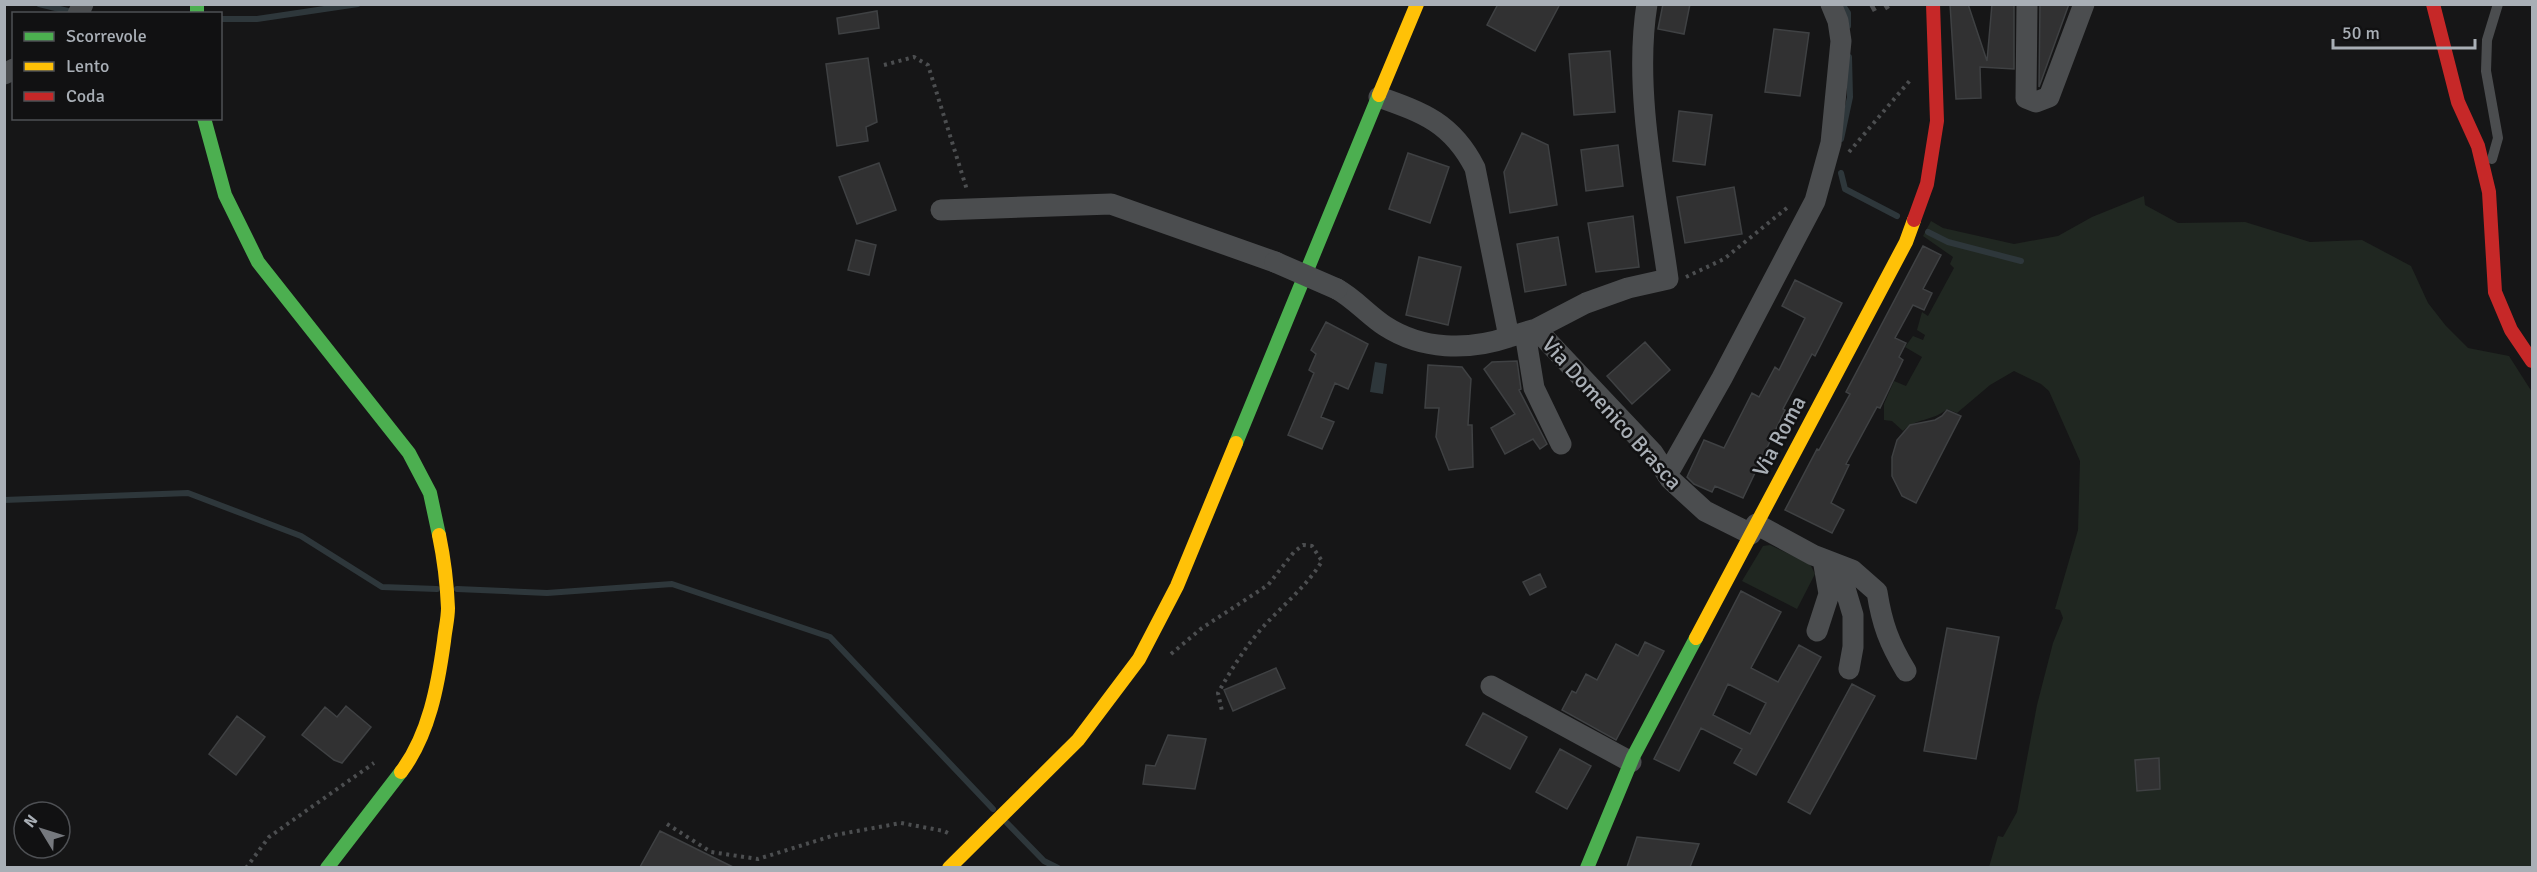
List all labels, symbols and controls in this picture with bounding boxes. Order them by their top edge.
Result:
legend [12,12,222,120]
scale bar [2333,12,2476,50]
text: 50 m [2342,22,2380,44]
text: Scorrevole [66,25,147,47]
text: Lento [66,55,109,77]
text: Coda [66,85,105,107]
street label: Via Domenico Brasca [1536,331,1688,495]
street label: Via Roma [1747,391,1811,481]
north arrow [12,800,72,860]
text: N [20,811,42,832]

